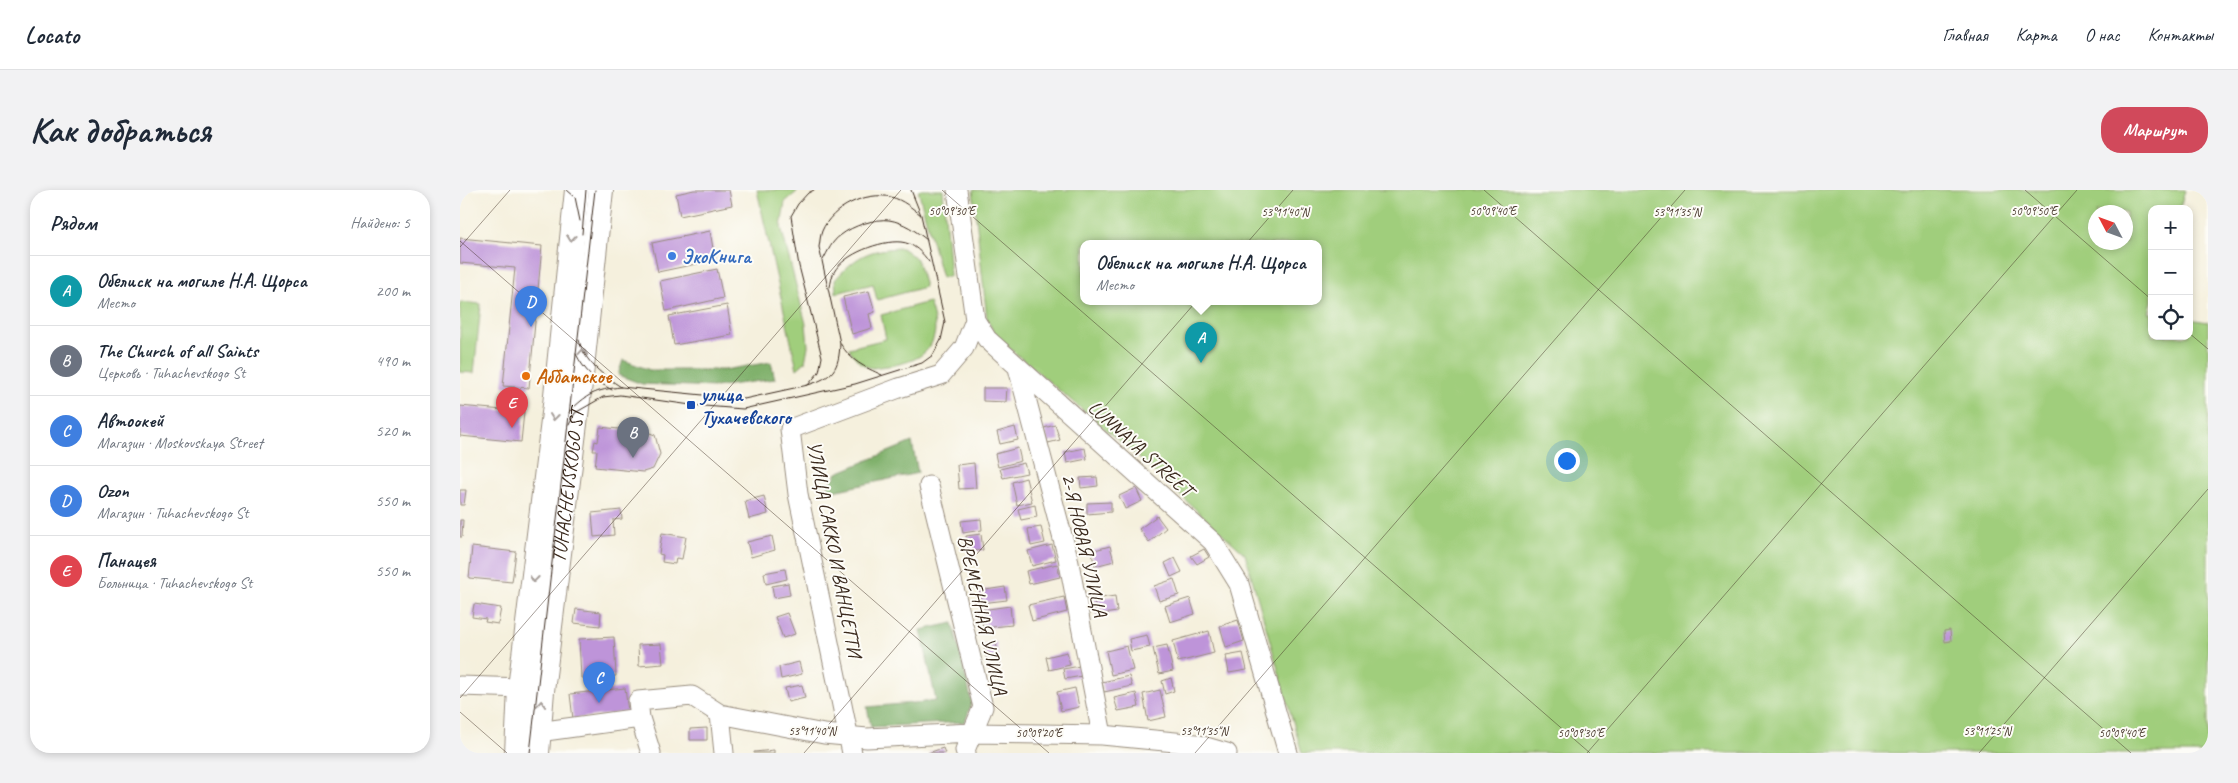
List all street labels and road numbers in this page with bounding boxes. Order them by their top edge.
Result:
street label: LUNNAYA STREET [1083,395,1202,505]
street label: TUHACHEVSKOGO ST [546,404,590,564]
street label: УЛИЦА САККО И ВАНЦЕТТИ [801,439,868,662]
street label: 2-Я НОВАЯ УЛИЦА [1056,471,1113,620]
street label: ВРЕМЕННАЯ УЛИЦА [952,533,1013,698]

